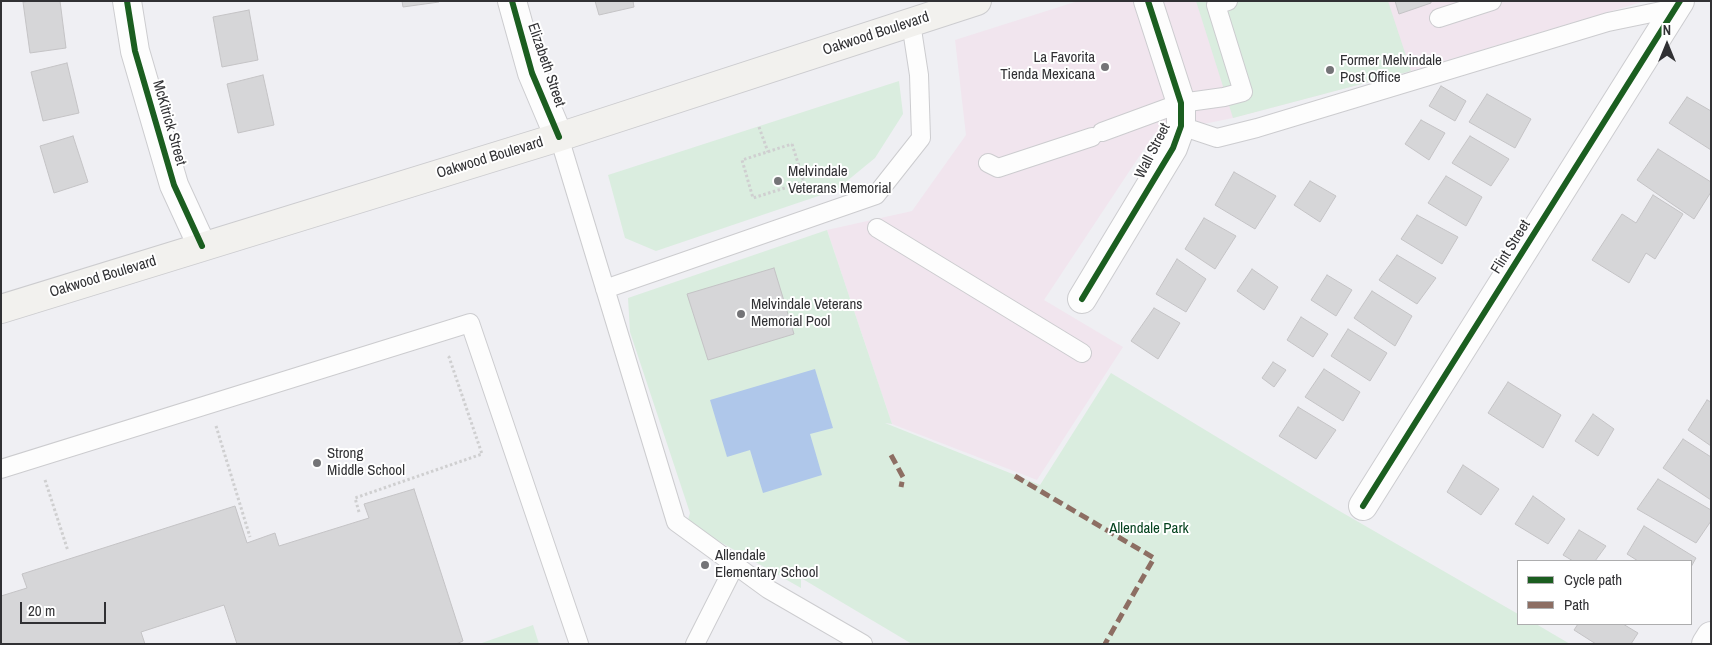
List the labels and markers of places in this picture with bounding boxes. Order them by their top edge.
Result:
place label: La Favorita Tienda Mexicana [1000,49,1095,84]
place label: Former Melvindale Post Office [1340,52,1442,87]
marker: La Favorita Tienda Mexicana [1099,61,1111,73]
marker: Former Melvindale Post Office [1324,64,1336,76]
place label: Melvindale Veterans Memorial [788,163,891,198]
marker: Melvindale Veterans Memorial [772,175,784,187]
place label: Melvindale Veterans Memorial Pool [751,296,862,331]
marker: Melvindale Veterans Memorial Pool [735,308,747,320]
place label: Strong Middle School [327,445,405,480]
marker: Strong Middle School [311,457,323,469]
place label: Allendale Elementary School [715,547,818,582]
marker: Allendale Elementary School [699,559,711,571]

